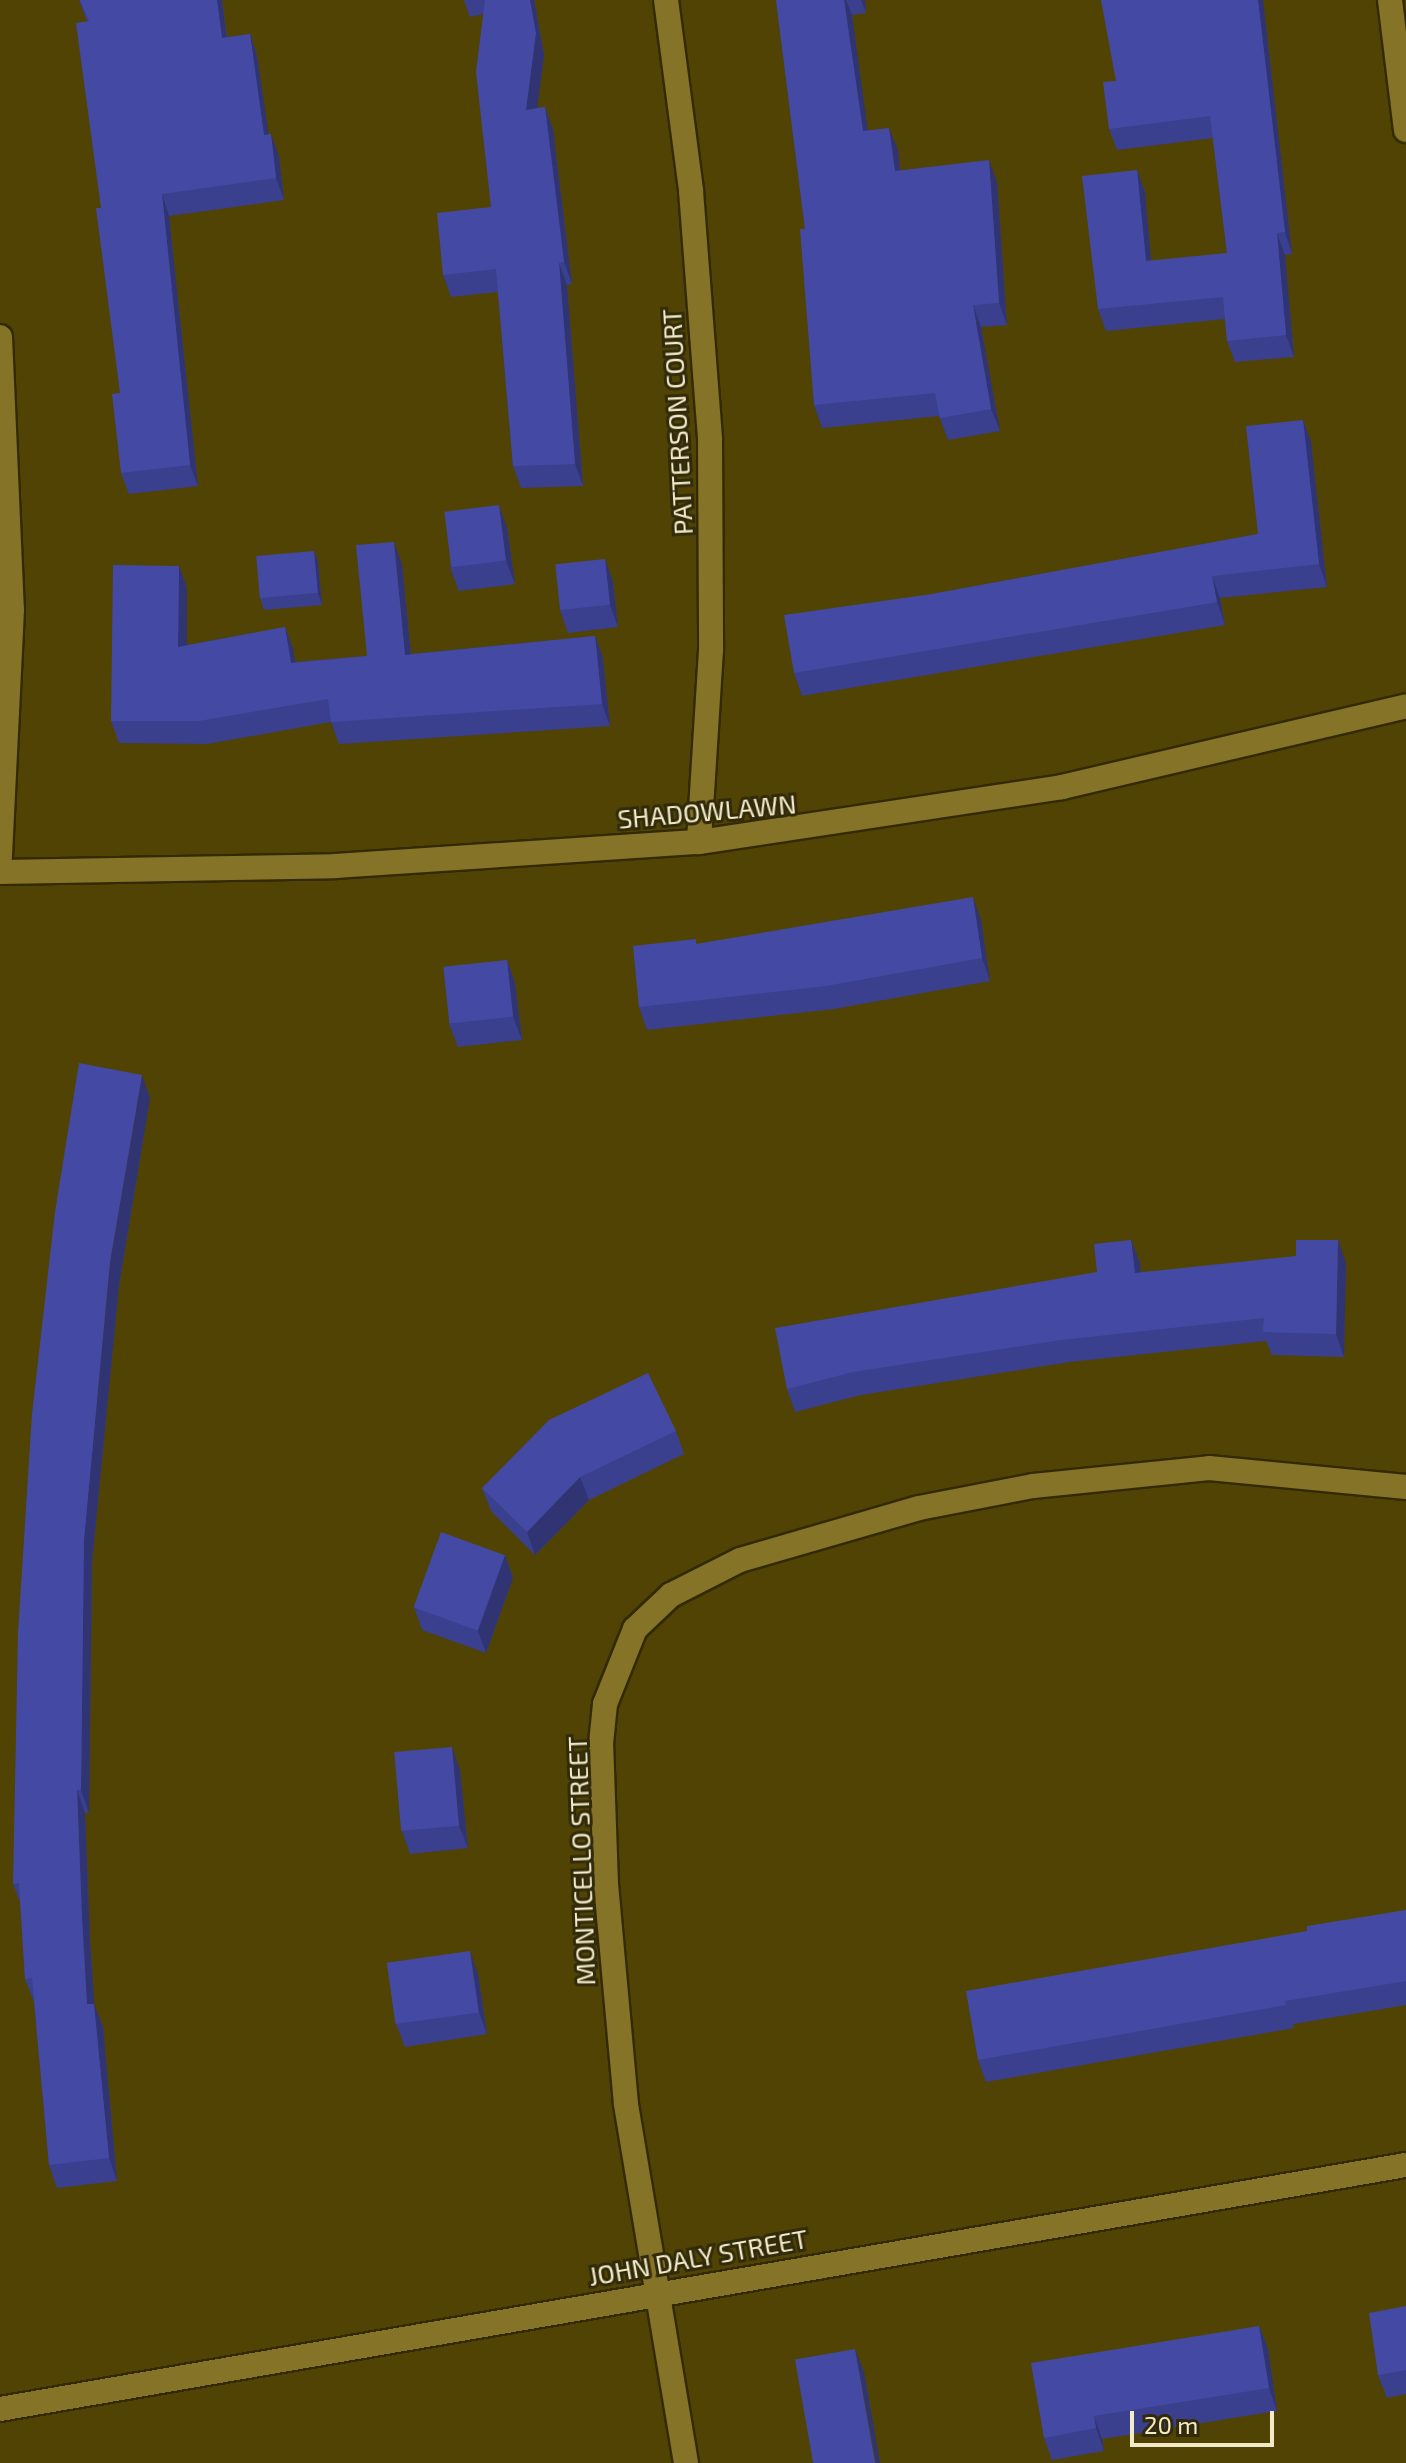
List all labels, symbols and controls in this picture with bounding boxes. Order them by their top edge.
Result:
street label: PATTERSON COURT [656,308,698,536]
street label: SHADOWLAWN [616,788,798,834]
street label: MONTICELLO STREET [561,1736,601,1986]
street label: JOHN DALY STREET [586,2222,810,2292]
scale bar [1134,2395,1278,2445]
text: 20 m [1144,2410,1198,2439]

